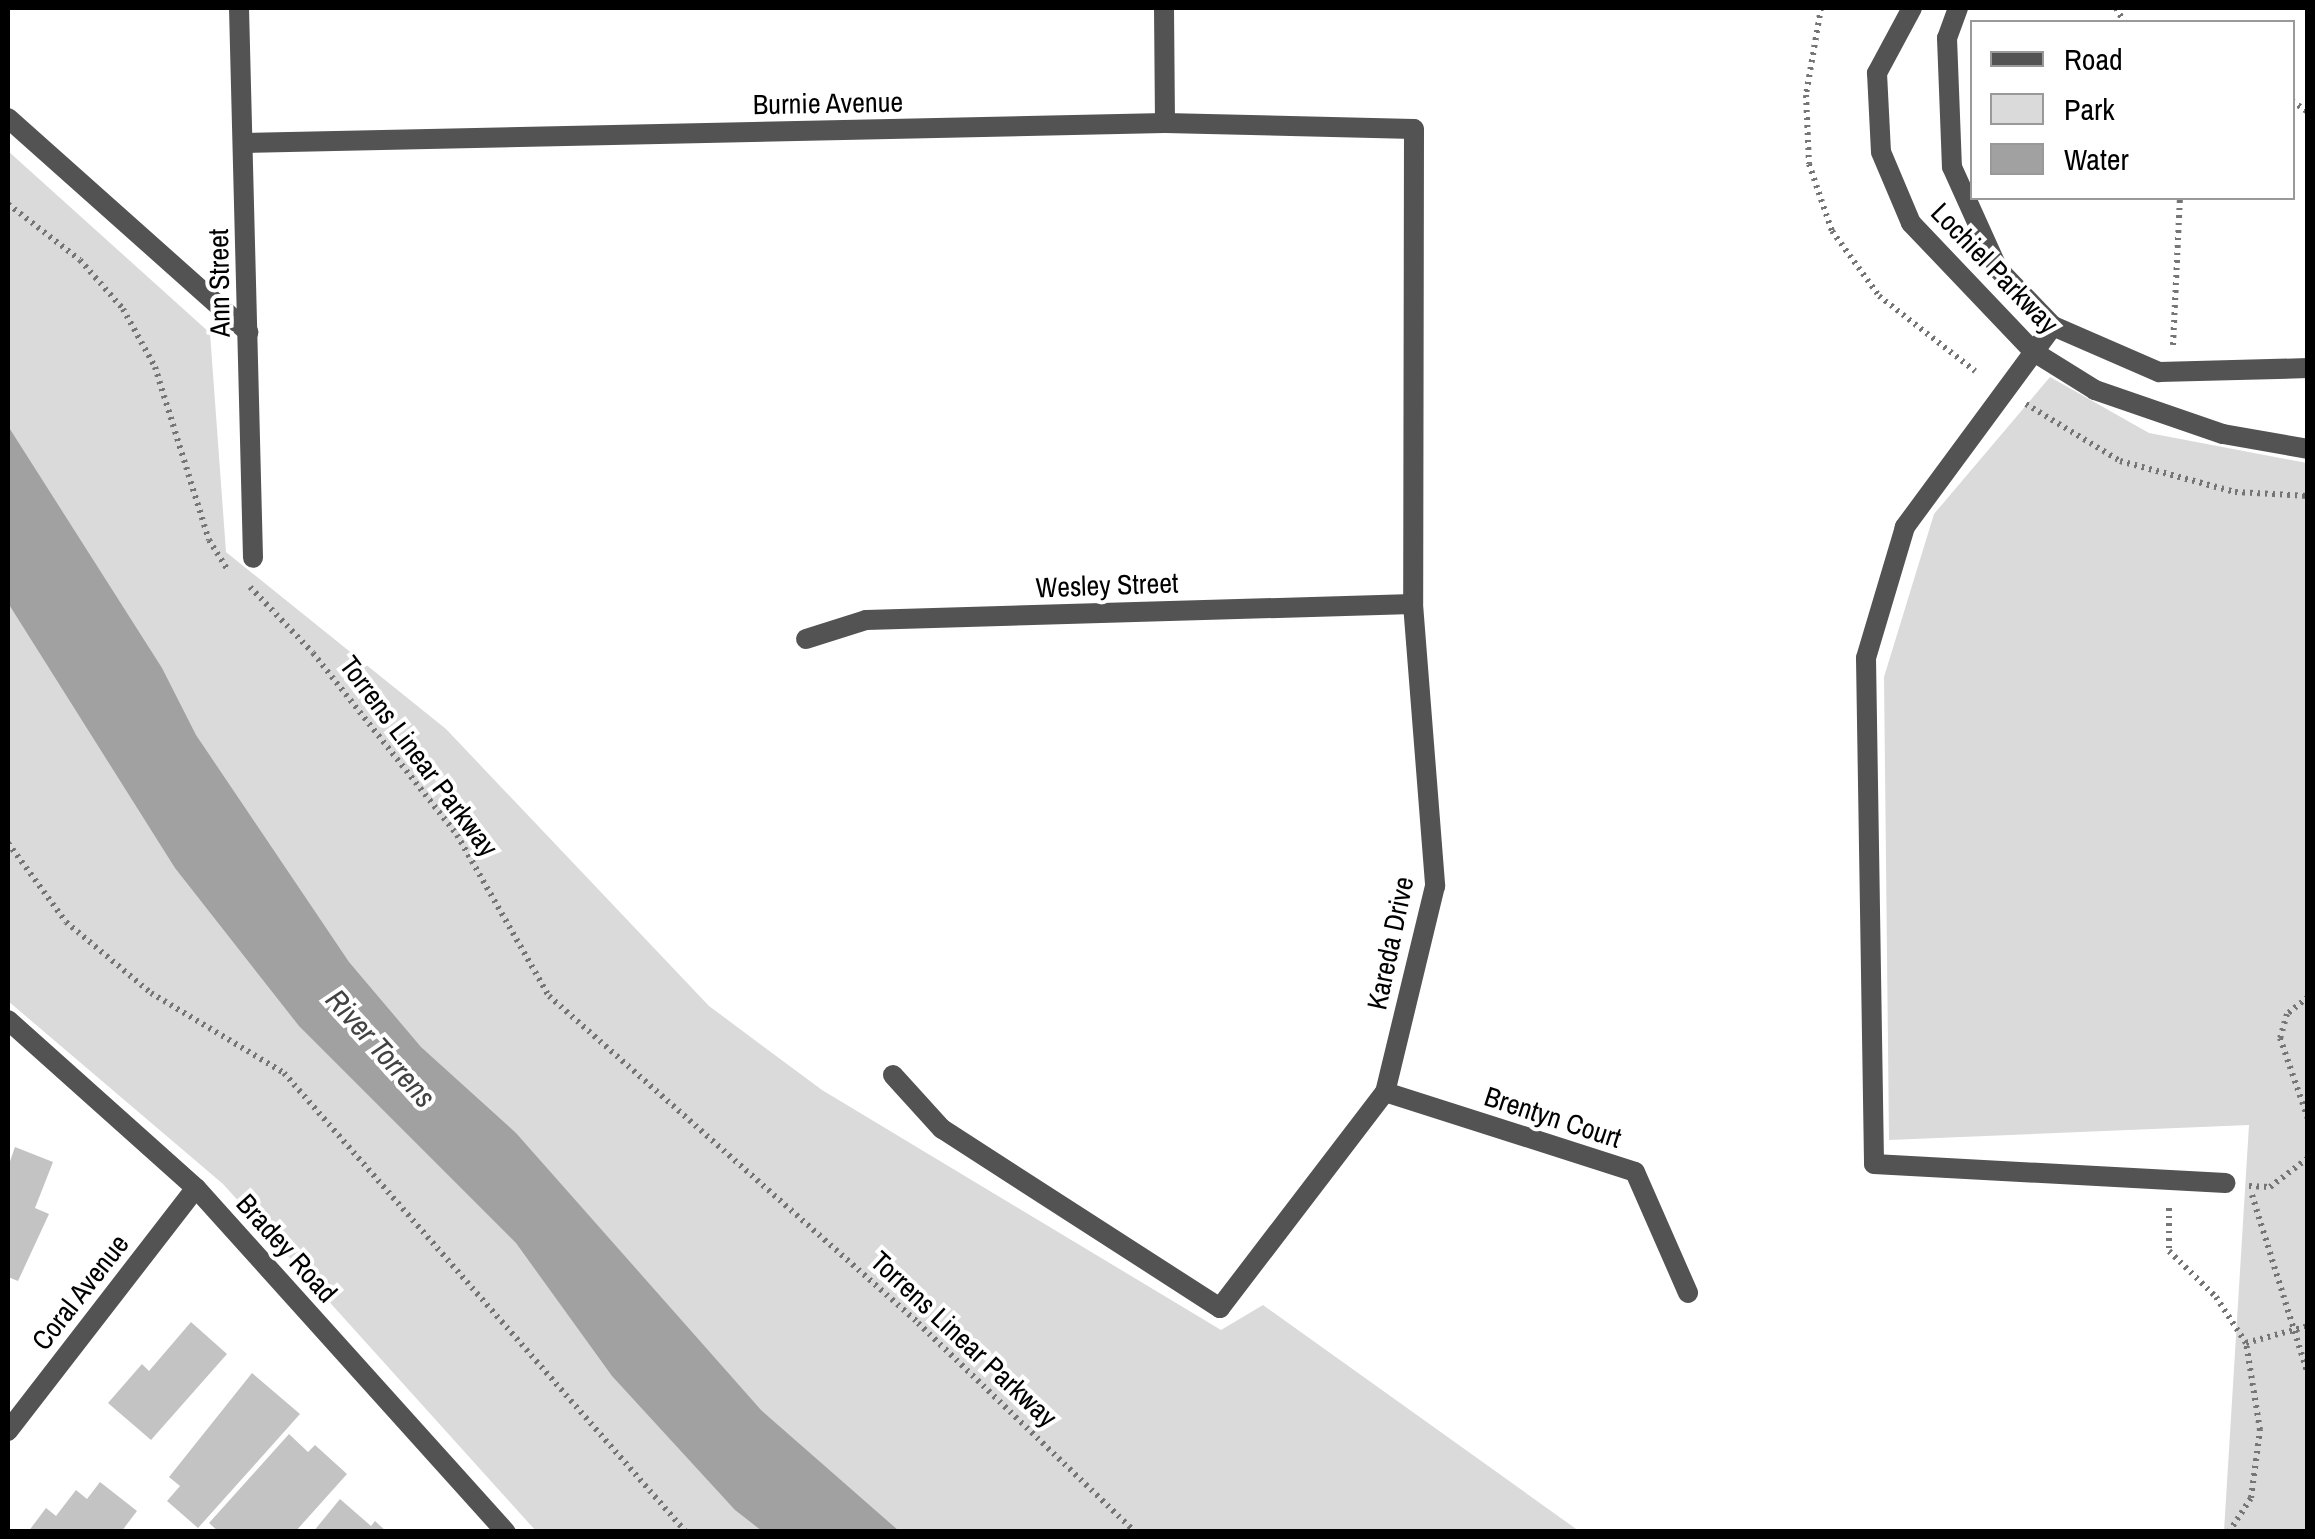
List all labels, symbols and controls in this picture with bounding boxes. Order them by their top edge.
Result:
legend [1970,20,2295,200]
text: Road [2064,39,2123,79]
street label: Burnie Avenue [752,85,904,121]
text: Park [2064,89,2115,129]
text: Water [2064,139,2129,179]
street label: Lochiel Parkway [1924,196,2066,340]
street label: Ann Street [201,228,237,338]
street label: Wesley Street [1035,566,1179,604]
street label: Torrens Linear Parkway [333,649,505,863]
street label: Kareda Drive [1360,873,1420,1013]
water label: River Torrens [318,981,444,1115]
street label: Brentyn Court [1480,1079,1626,1155]
street label: Bradey Road [230,1187,344,1309]
street label: Coral Avenue [24,1227,136,1357]
street label: Torrens Linear Parkway [864,1244,1064,1434]

